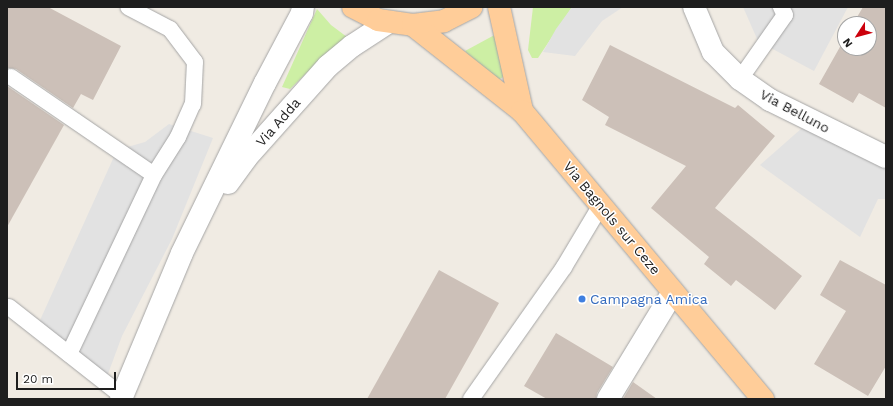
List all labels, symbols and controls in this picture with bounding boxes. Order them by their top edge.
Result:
north arrow [837,16,877,56]
text: N [840,36,855,50]
street label: Via Belluno [757,86,833,136]
street label: Via Adda [252,94,304,150]
street label: Via Bagnols sur Ceze [560,158,664,278]
place label: Campagna Amica [590,291,708,307]
marker: Campagna Amica [577,294,587,304]
scale bar [18,364,118,390]
text: 20 m [23,372,53,386]

